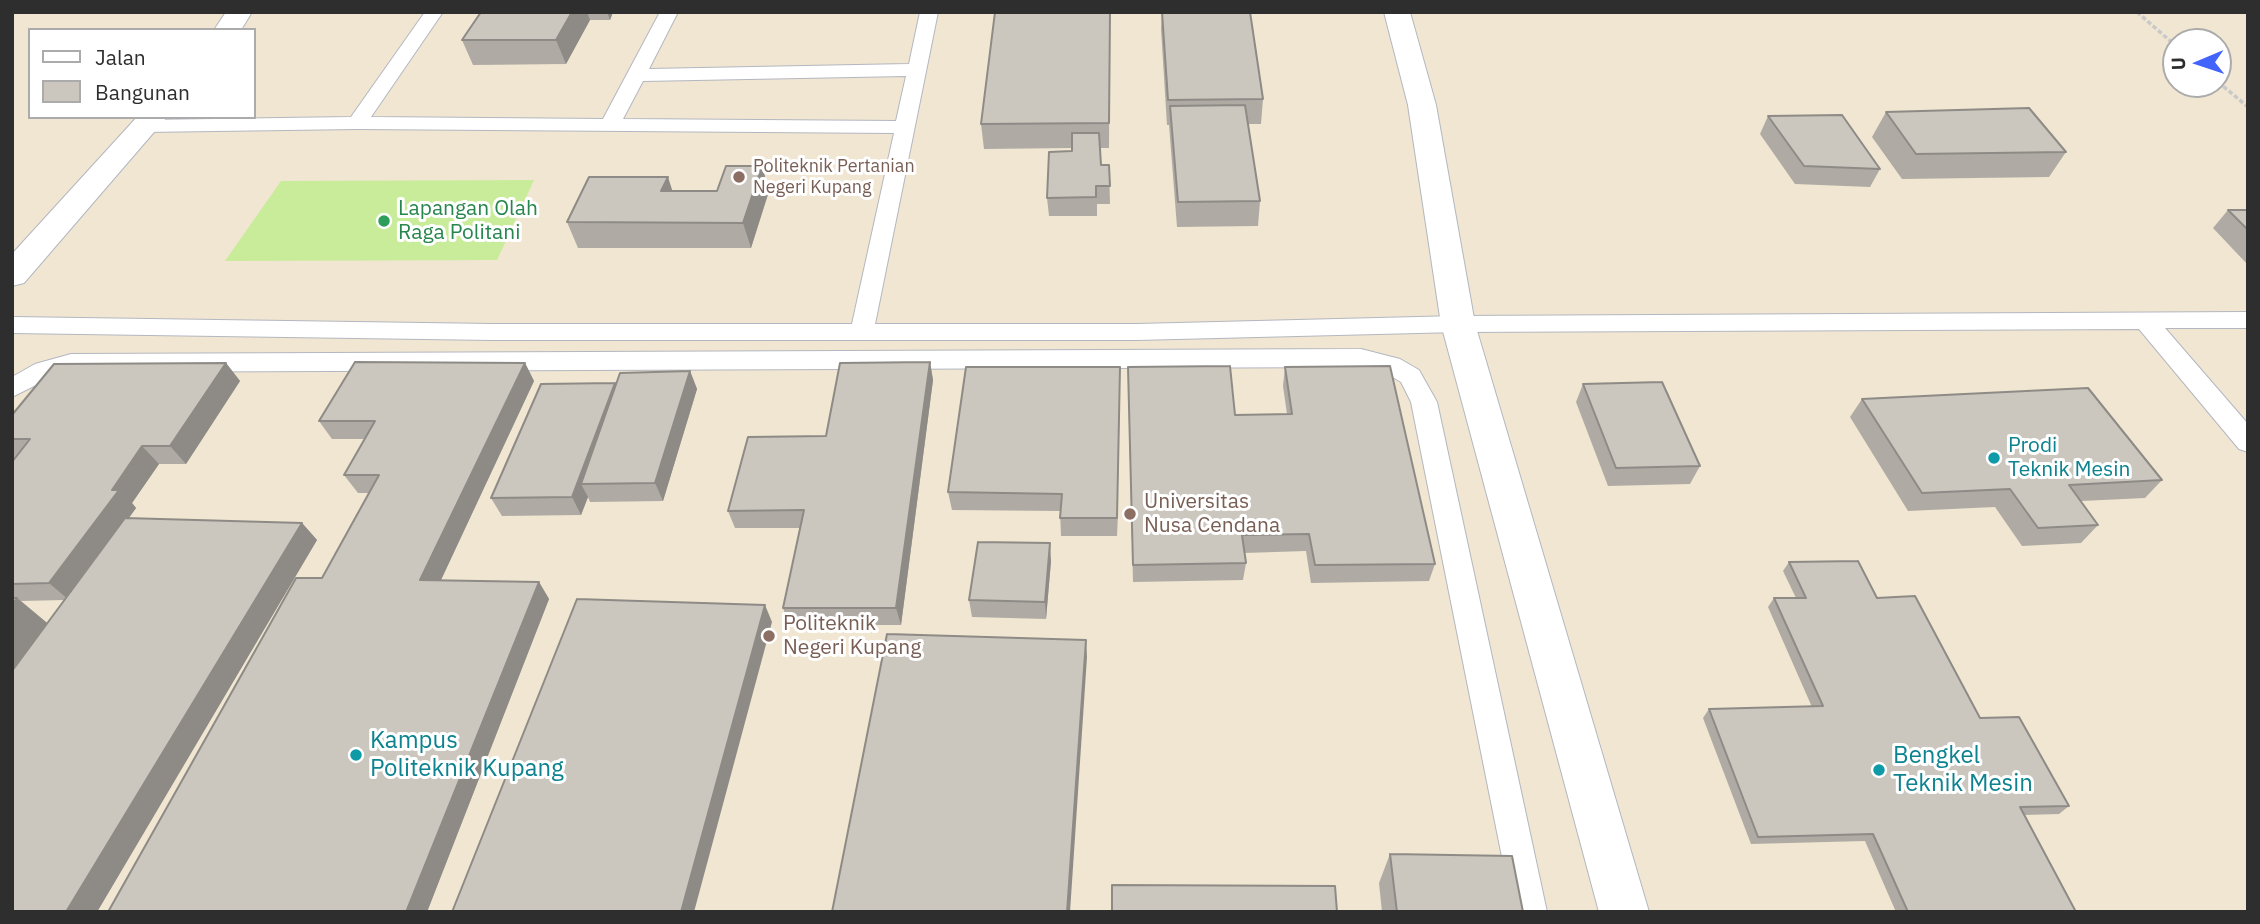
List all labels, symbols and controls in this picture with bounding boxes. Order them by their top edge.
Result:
legend [28,28,256,119]
north arrow [2162,28,2232,98]
text: Jalan [95,43,146,71]
text: U [2166,57,2190,71]
text: Bangunan [95,78,190,106]
place label: Politeknik Pertanian Negeri Kupang [753,156,915,198]
marker: Politeknik Pertanian Negeri Kupang [731,169,747,185]
place label: Lapangan Olah Raga Politani [398,196,538,246]
marker: Lapangan Olah Raga Politani [376,213,392,229]
place label: Prodi Teknik Mesin [2008,433,2130,483]
marker: Prodi Teknik Mesin [1986,450,2002,466]
place label: Universitas Nusa Cendana [1144,489,1280,539]
marker: Universitas Nusa Cendana [1122,506,1138,522]
place label: Politeknik Negeri Kupang [783,611,921,661]
marker: Politeknik Negeri Kupang [761,628,777,644]
place label: Kampus Politeknik Kupang [370,727,564,783]
place label: Bengkel Teknik Mesin [1893,742,2033,798]
marker: Kampus Politeknik Kupang [348,747,364,763]
marker: Bengkel Teknik Mesin [1871,762,1887,778]

